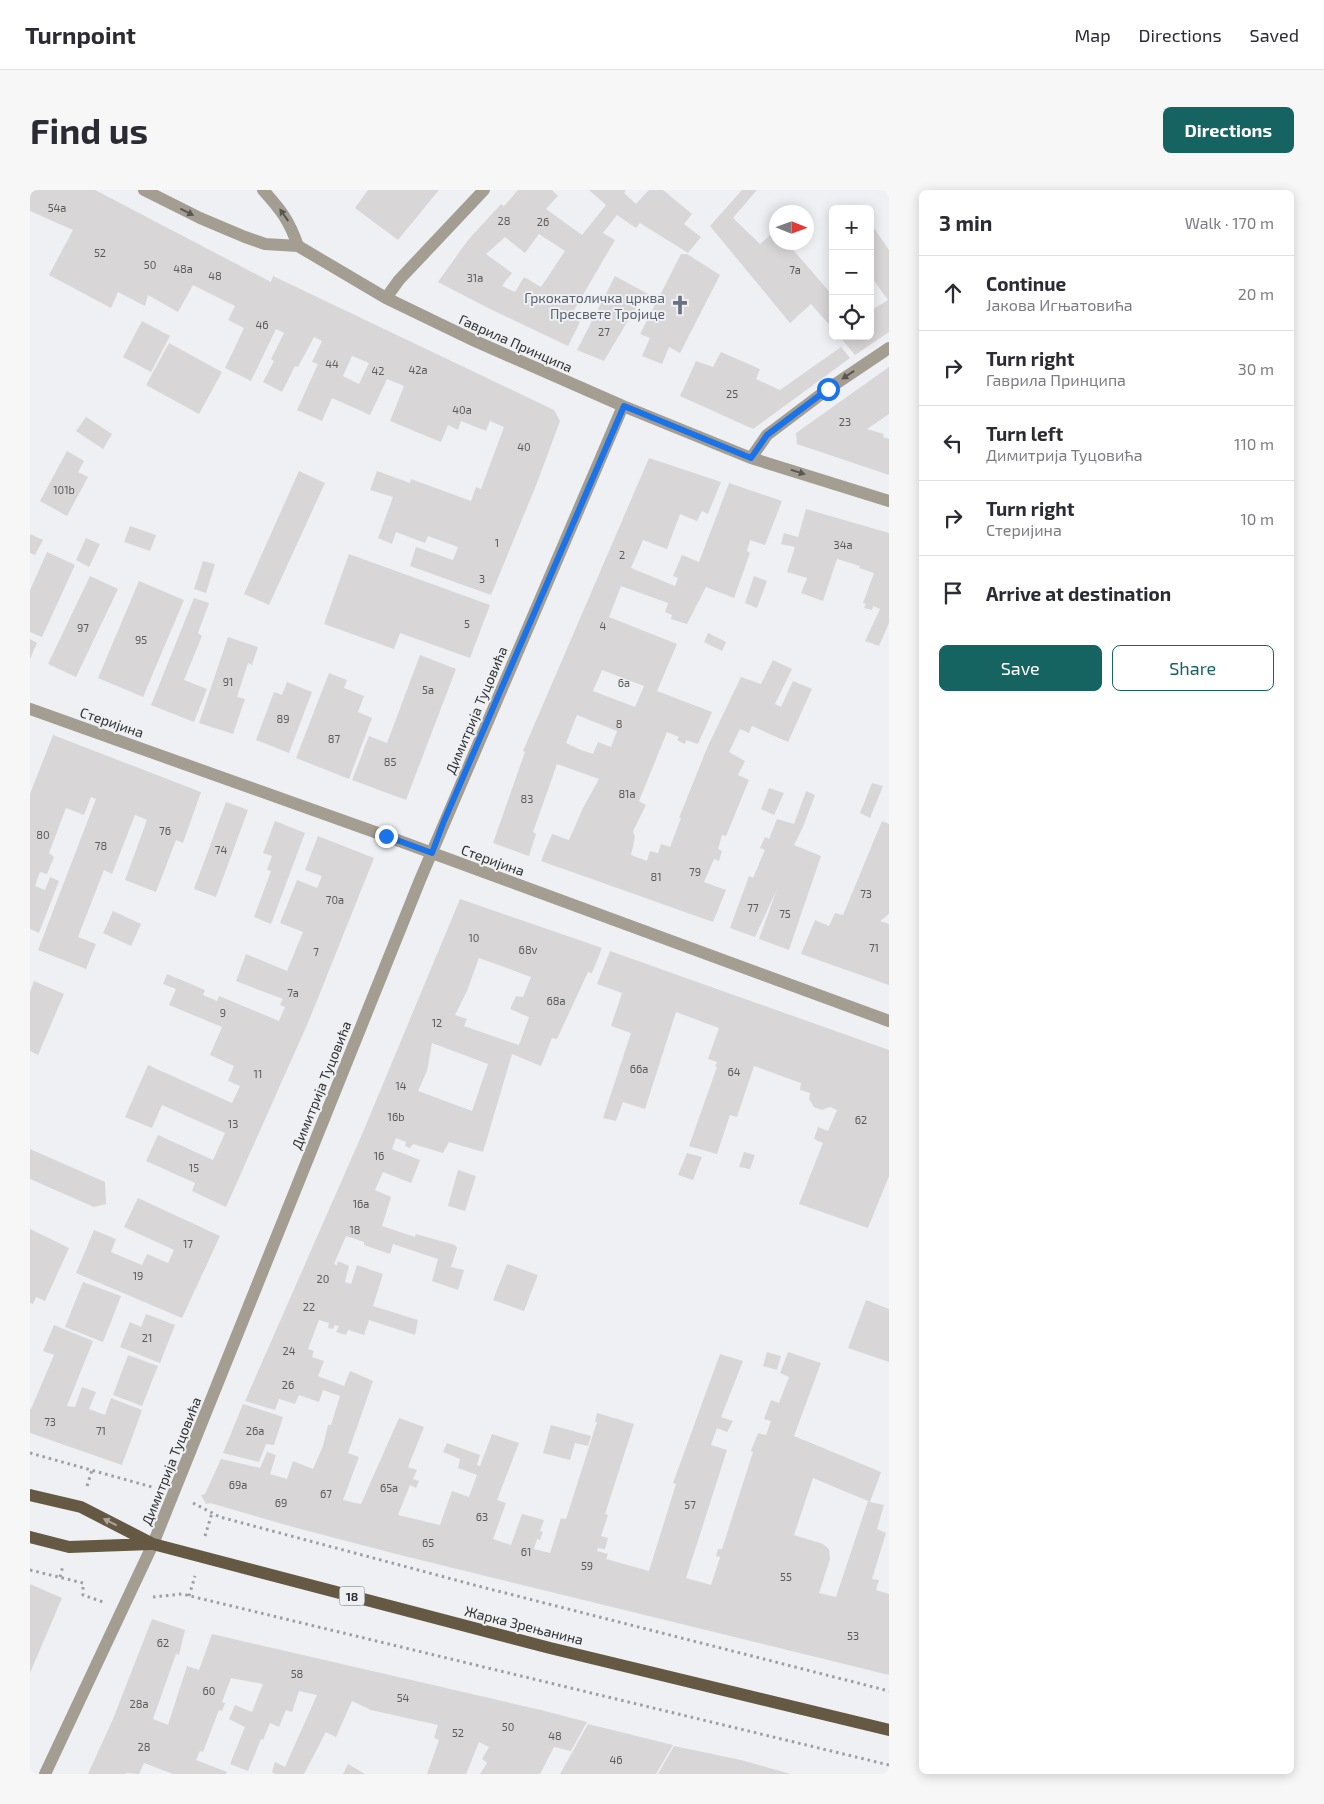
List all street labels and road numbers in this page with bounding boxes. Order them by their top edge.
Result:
street label: Гаврила Принципа [457,310,575,376]
street label: Димитрија Туцовића [441,644,511,776]
street label: Стеријина [78,703,146,741]
street label: Стеријина [459,841,527,879]
street label: Димитрија Туцовића [287,1018,355,1152]
street label: Димитрија Туцовића [137,1394,205,1528]
road number: 18 [340,1586,364,1605]
street label: Жарка Зрењанина [463,1602,585,1648]

